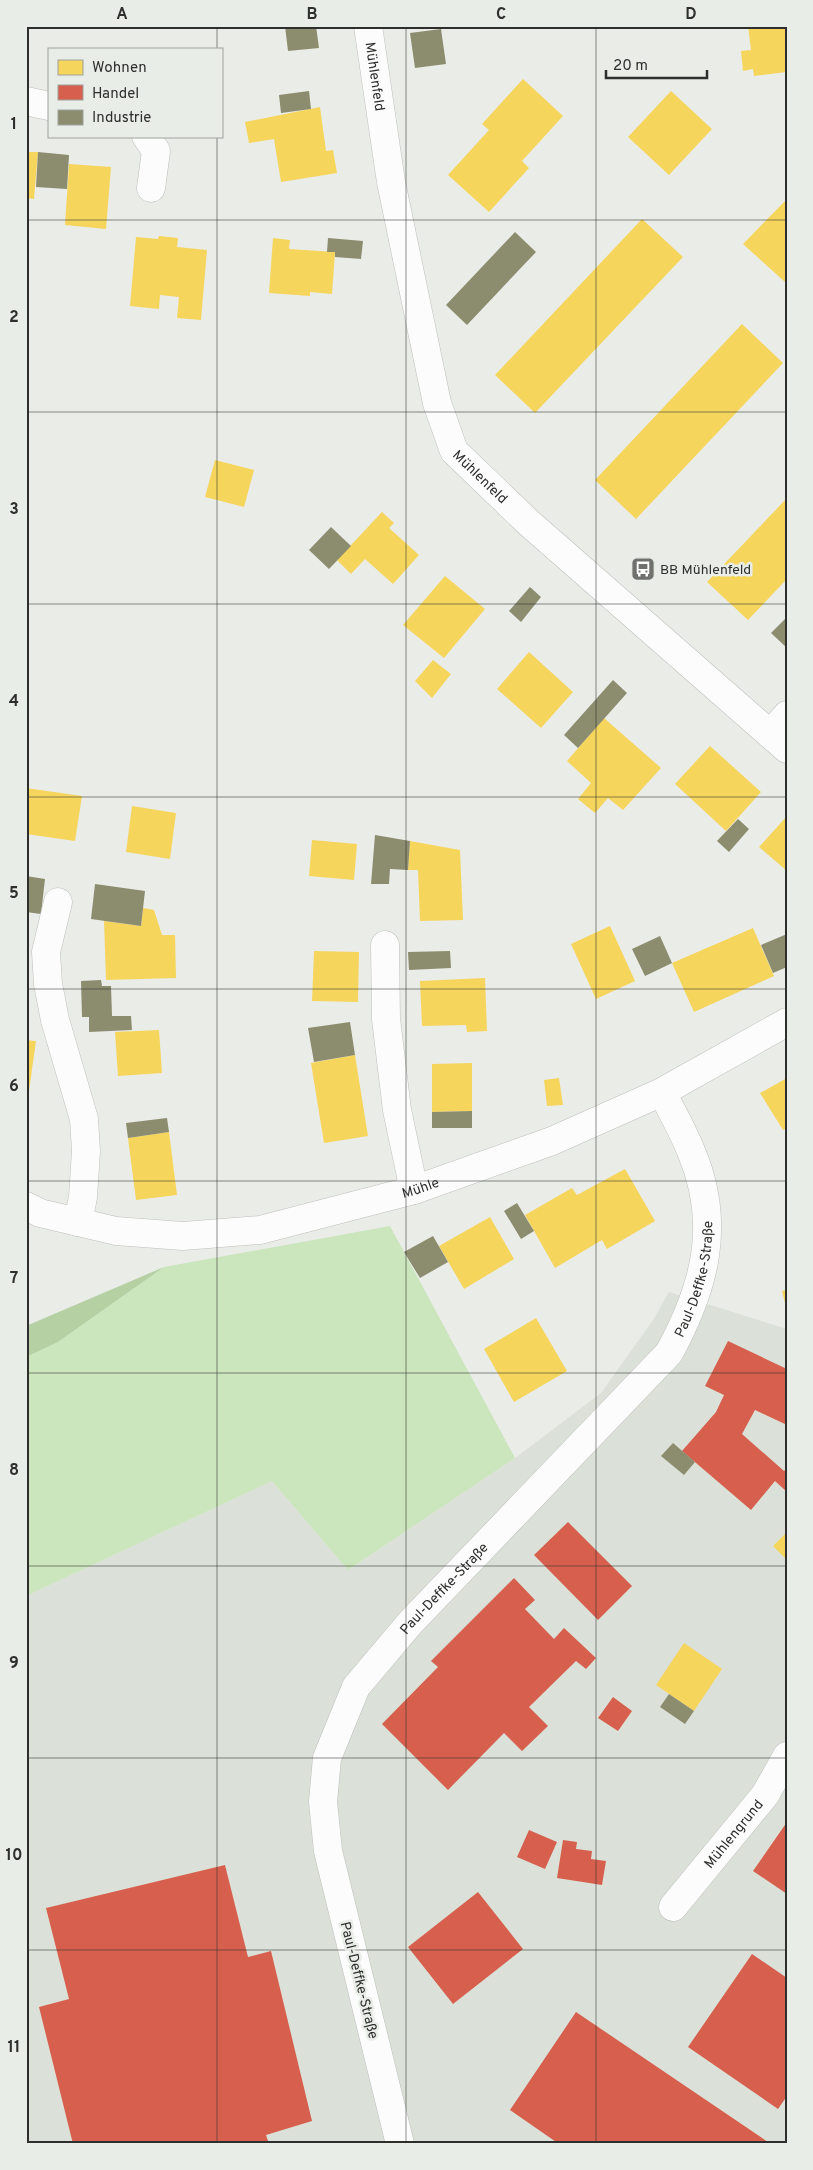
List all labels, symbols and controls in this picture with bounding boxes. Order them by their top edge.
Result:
text: A [116,5,128,25]
text: B [306,5,318,25]
text: C [496,5,506,25]
text: D [685,5,697,25]
street label: Mühlenfeld [360,41,387,112]
legend [48,48,222,138]
scale bar [606,48,707,80]
text: 20 m [613,57,648,76]
text: Wohnen [92,59,147,78]
text: Handel [92,85,139,104]
text: Industrie [92,109,151,128]
text: 1 [11,115,17,135]
text: 2 [9,308,19,328]
street label: Mühlenfeld [448,447,510,508]
text: 3 [9,500,19,520]
bus stop icon: BB Mühlenfeld [630,556,656,582]
place label: BB Mühlenfeld [660,562,751,579]
text: 4 [9,692,19,712]
text: 5 [9,884,19,904]
text: 6 [9,1077,19,1097]
street label: Mühle [400,1175,442,1203]
street label: Paul-Deffke-Straße [672,1221,717,1340]
text: 7 [10,1269,18,1289]
text: 8 [9,1461,19,1481]
street label: Paul-Deffke-Straße [397,1540,492,1638]
text: 9 [9,1654,19,1674]
street label: Mühlengrund [701,1797,768,1872]
text: 10 [6,1846,22,1866]
street label: Paul-Deffke-Straße [336,1920,381,2041]
text: 11 [8,2038,20,2058]

